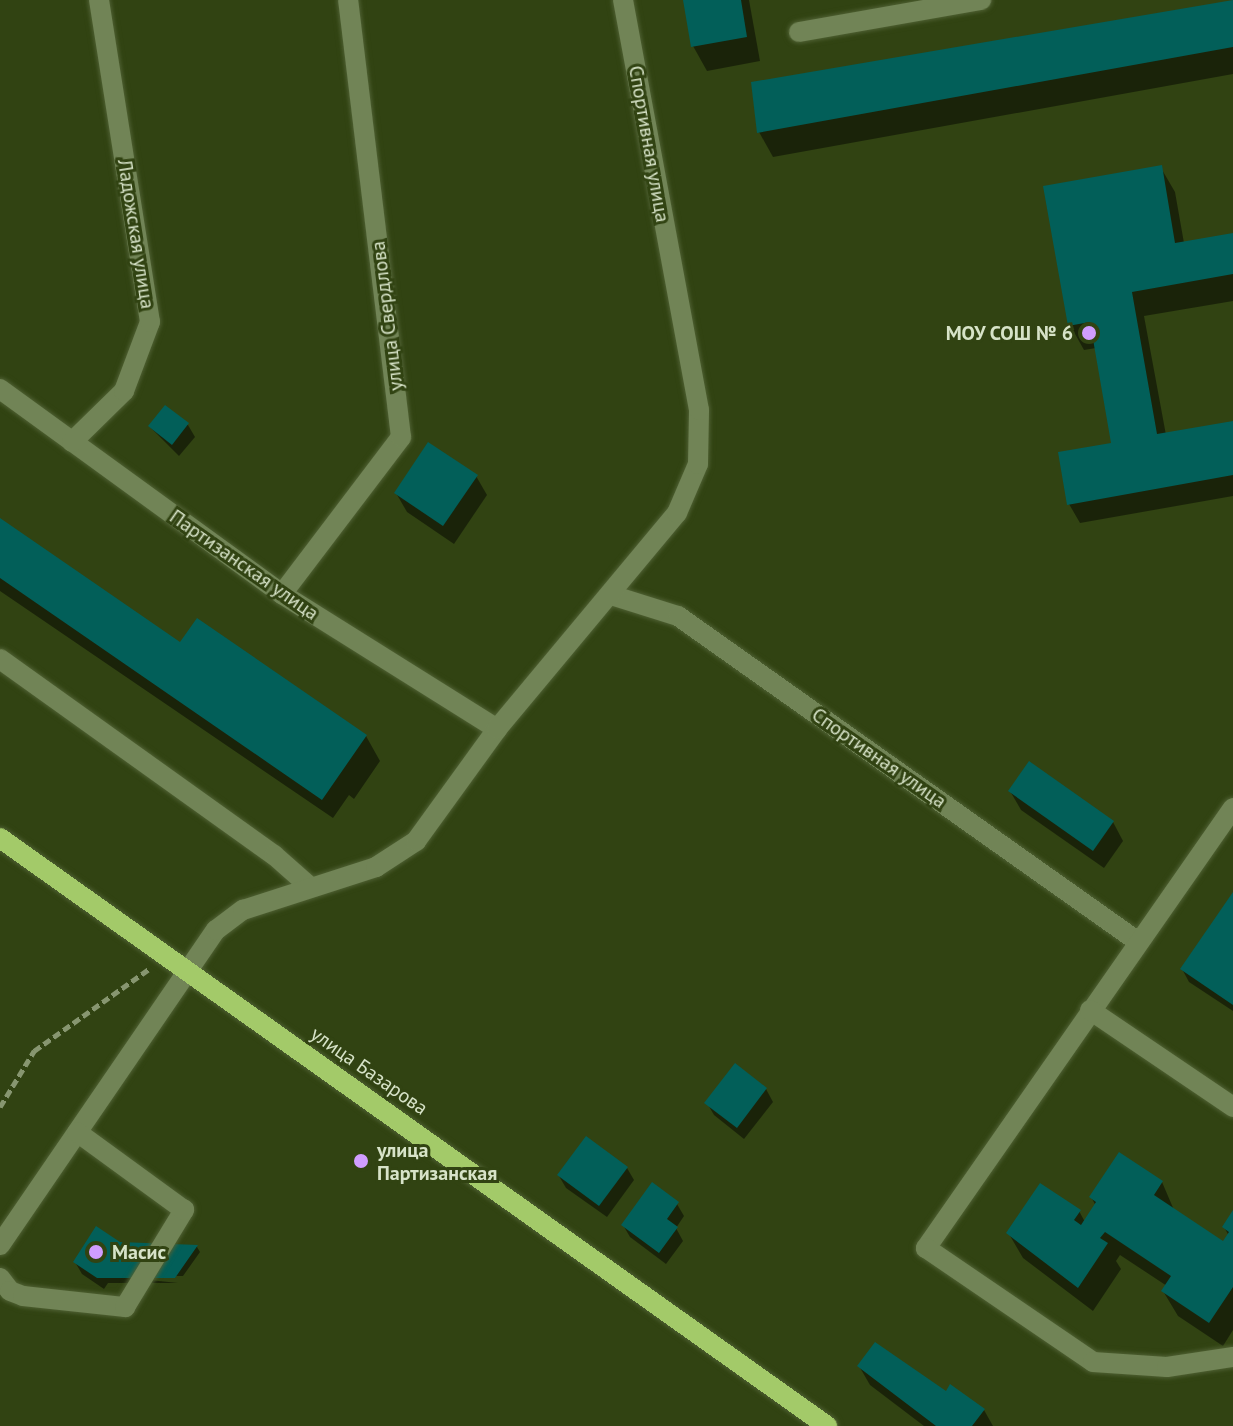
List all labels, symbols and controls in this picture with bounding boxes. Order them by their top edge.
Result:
street label: Спортивная улица [623,64,675,224]
street label: Ладожская улица [112,158,160,310]
street label: улица Свердлова [366,240,408,392]
place label: МОУ СОШ № 6 [945,321,1073,345]
marker: МОУ СОШ № 6 [1080,324,1098,342]
street label: Партизанская улица [165,505,323,625]
street label: Спортивная улица [807,703,951,813]
street label: улица Базарова [306,1022,432,1120]
place label: улица Партизанская [377,1138,497,1185]
marker: улица Партизанская [352,1152,370,1170]
place label: Масис [112,1240,166,1264]
marker: Масис [87,1243,105,1261]

